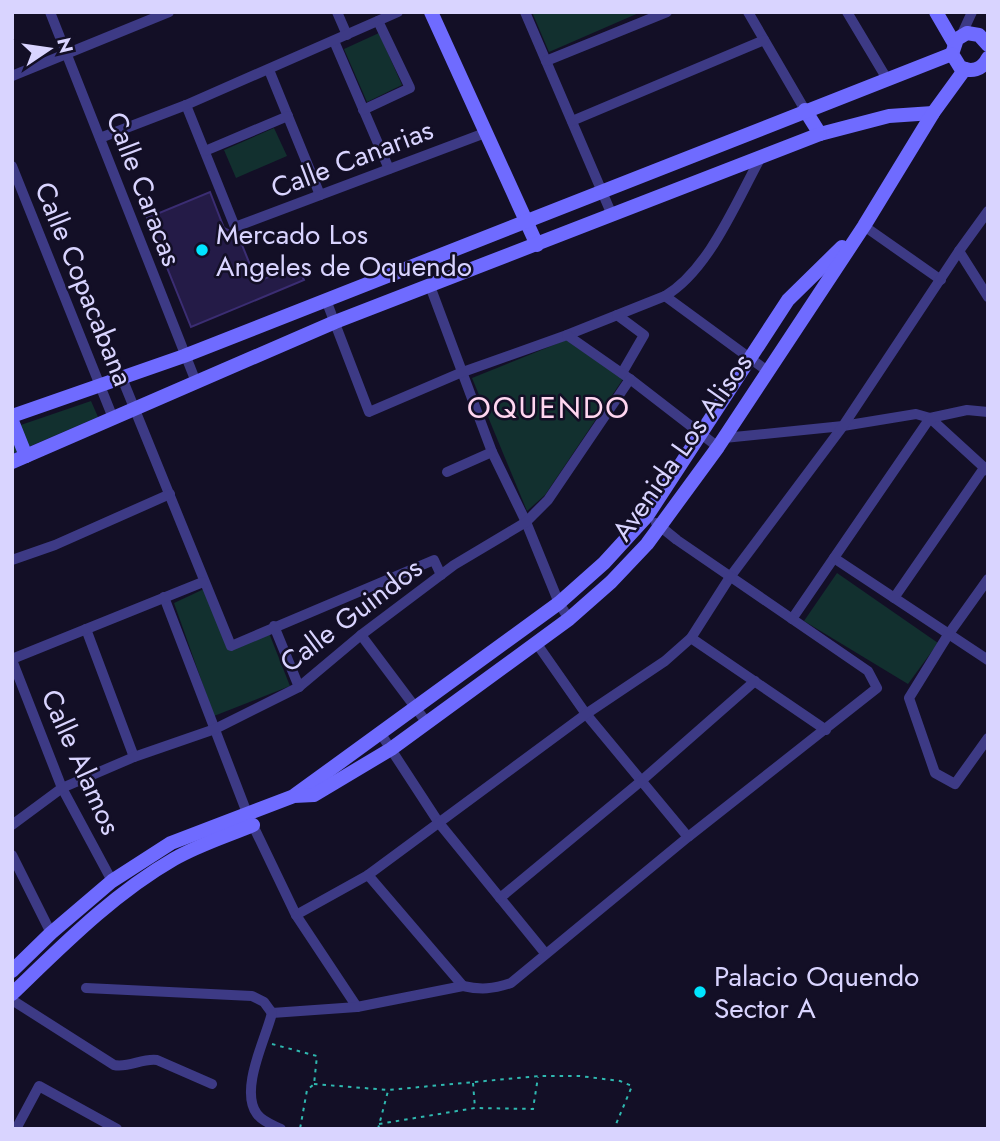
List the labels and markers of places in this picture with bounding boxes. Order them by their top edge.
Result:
place label: Mercado Los Angeles de Oquendo [216,214,472,287]
marker: Mercado Los Angeles de Oquendo [194,242,210,258]
place label: Palacio Oquendo Sector A [714,956,919,1029]
marker: Palacio Oquendo Sector A [692,984,708,1000]

